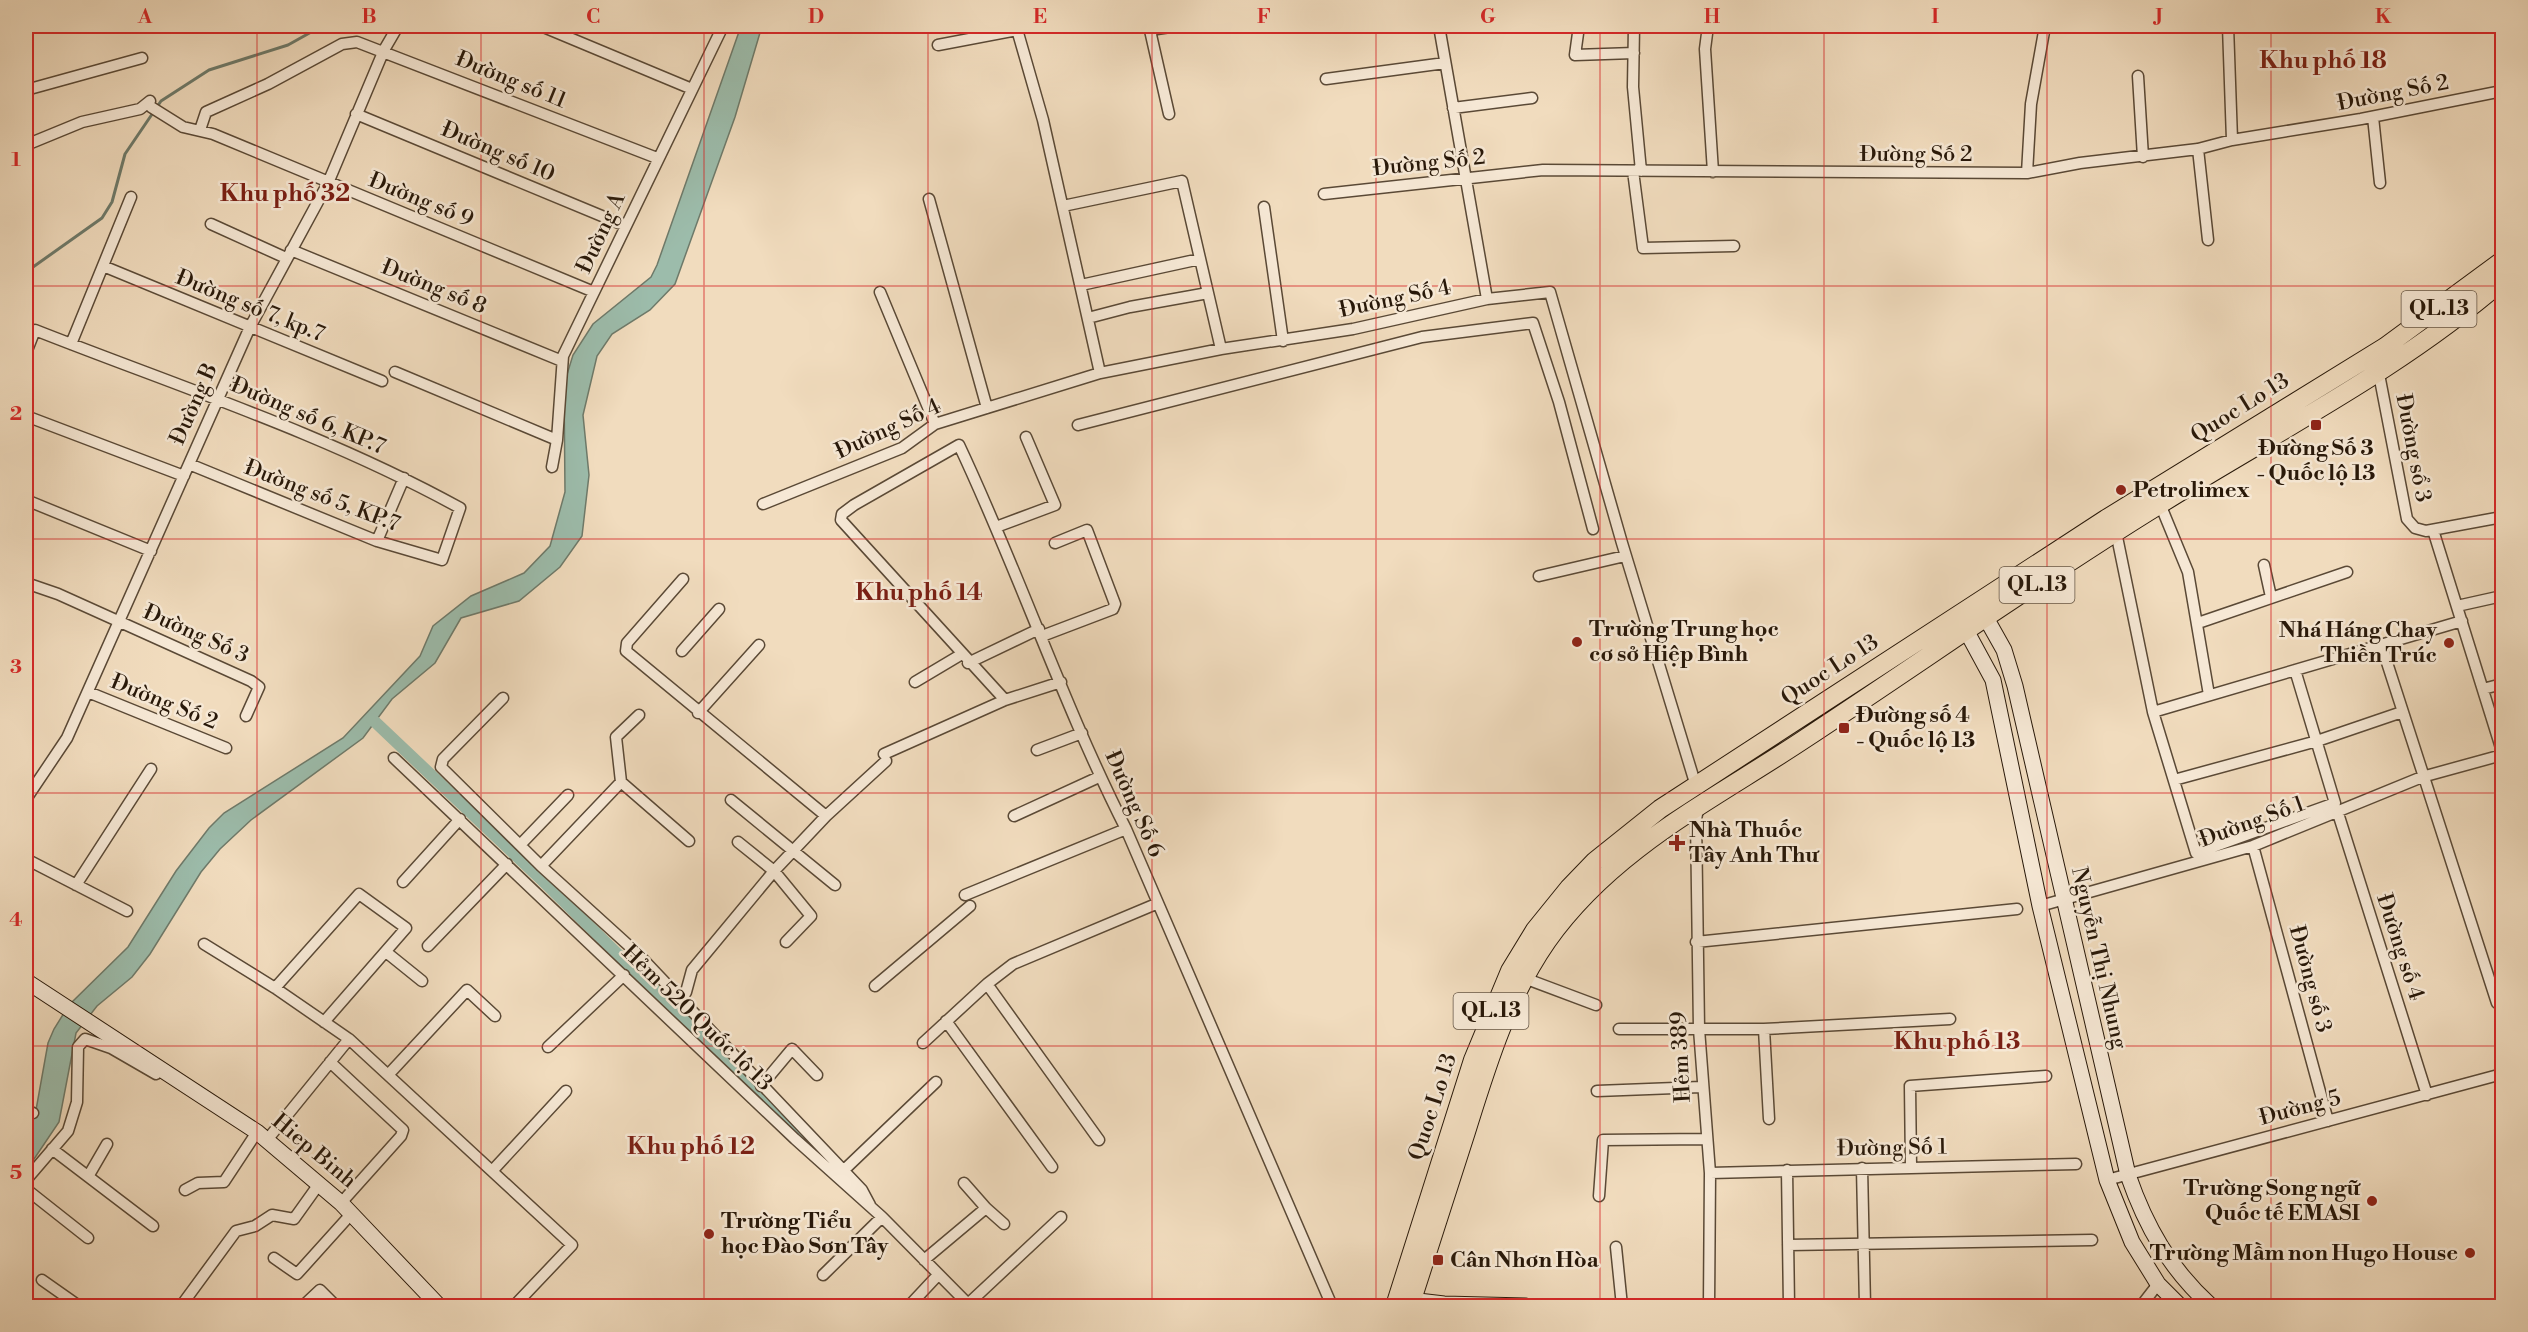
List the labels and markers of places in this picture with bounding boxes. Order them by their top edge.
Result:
marker: Đường Số 3 - Quốc lộ 13 [2309,418,2323,432]
place label: Đường Số 3 - Quốc lộ 13 [2256,435,2376,487]
place label: Petrolimex [2133,477,2250,504]
marker: Petrolimex [2114,483,2128,497]
place label: Trường Trung học cơ sở Hiệp Bình [1589,616,1779,668]
place label: Nhá Háng Chay Thiền Trúc [2279,617,2438,669]
marker: Trường Trung học cơ sở Hiệp Bình [1570,635,1584,649]
marker: Nhá Háng Chay Thiền Trúc [2442,636,2456,650]
place label: Đường số 4 - Quốc lộ 13 [1855,702,1975,754]
marker: Đường số 4 - Quốc lộ 13 [1837,721,1851,735]
place label: Nhà Thuốc Tây Anh Thư [1689,817,1820,869]
marker: Nhà Thuốc Tây Anh Thư [1670,836,1684,850]
place label: Trường Song ngữ Quốc tế EMASI [2183,1175,2362,1227]
marker: Trường Song ngữ Quốc tế EMASI [2365,1194,2379,1208]
place label: Trường Tiểu học Đào Sơn Tây [721,1208,889,1260]
marker: Trường Tiểu học Đào Sơn Tây [702,1227,716,1241]
place label: Trường Mầm non Hugo House [2150,1240,2458,1267]
marker: Trường Mầm non Hugo House [2463,1246,2477,1260]
place label: Cân Nhơn Hòa [1450,1247,1600,1274]
marker: Cân Nhơn Hòa [1431,1253,1445,1267]

